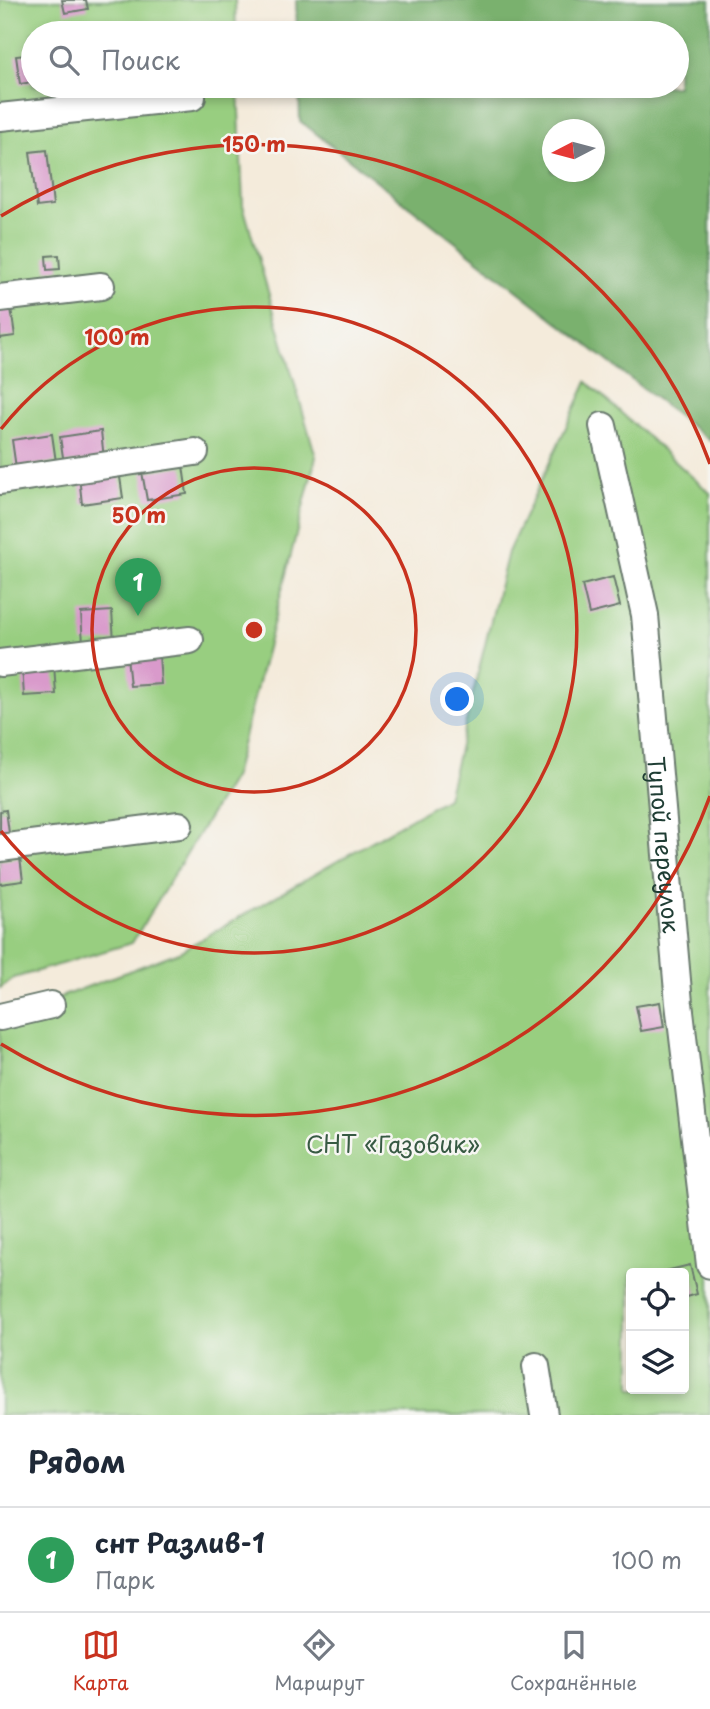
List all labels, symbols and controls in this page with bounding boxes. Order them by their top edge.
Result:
search box [21,21,689,98]
text: Поиск [101,40,180,79]
icon: search [45,41,83,79]
north arrow [542,119,605,182]
text: 150 m [222,127,286,159]
text: 100 m [84,320,150,352]
text: 50 m [112,498,166,530]
pin: 1 [115,558,161,616]
centre of rings [242,618,266,642]
your location [440,682,474,716]
street label: Тупой переулок [640,755,690,935]
park label: СНТ «Газовик» [306,1126,480,1161]
map controls [626,1268,689,1394]
button: locate [626,1268,689,1331]
button: layers [626,1331,689,1394]
text: Рядом [28,1438,126,1483]
text: снт Разлив-1 [95,1523,265,1562]
text: 1 [46,1542,57,1577]
text: 100 m [612,1542,682,1577]
text: Парк [95,1562,154,1597]
tab: Карта [73,1626,129,1696]
tab: Маршрут [274,1626,364,1696]
tab: Сохранённые [510,1626,637,1696]

